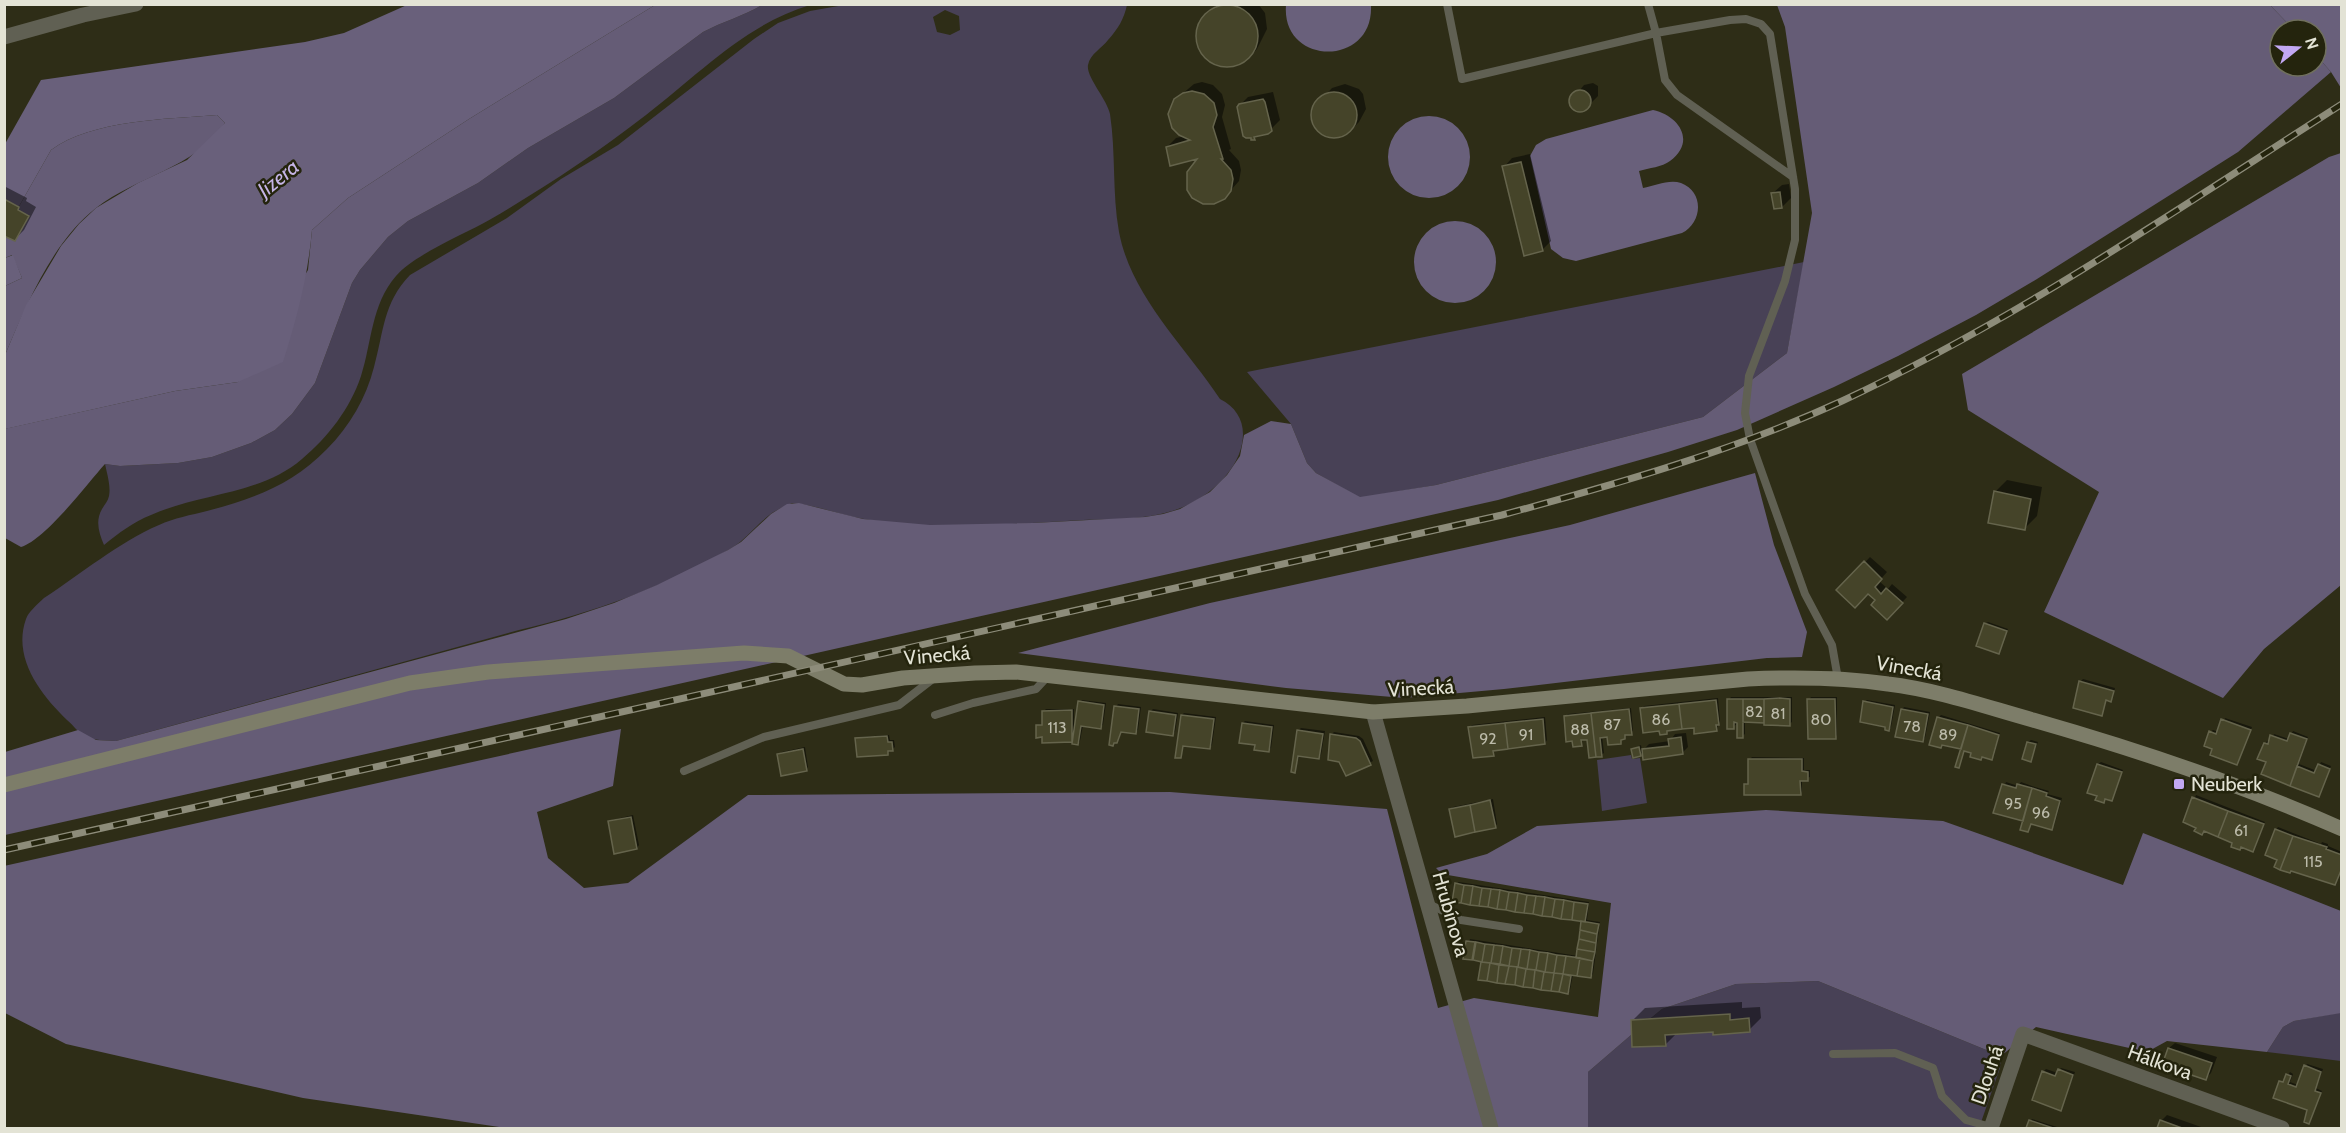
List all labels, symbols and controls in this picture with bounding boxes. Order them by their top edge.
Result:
north arrow [2268,18,2328,78]
text: N [2301,35,2323,52]
water label: Jizera [251,154,304,203]
street label: Vinecká [903,640,971,670]
street label: Vinecká [1874,650,1944,686]
street label: Vinecká [1387,674,1455,702]
house number: 82 [1745,702,1763,721]
house number: 81 [1771,704,1785,723]
house number: 86 [1652,710,1670,729]
house number: 80 [1811,710,1831,729]
house number: 87 [1603,715,1621,734]
house number: 78 [1903,717,1921,736]
house number: 113 [1047,718,1067,737]
house number: 88 [1570,720,1590,739]
house number: 91 [1519,725,1533,744]
house number: 89 [1939,725,1957,744]
house number: 92 [1479,729,1497,748]
place label: Neuberk [2191,772,2262,796]
marker: Neuberk [2172,777,2186,791]
house number: 95 [2004,794,2022,813]
house number: 96 [2032,803,2050,822]
house number: 61 [2234,821,2248,840]
house number: 115 [2303,852,2323,871]
street label: Hrubínova [1427,869,1475,960]
street label: Hálkova [2124,1039,2196,1085]
street label: Dlouhá [1966,1042,2008,1108]

